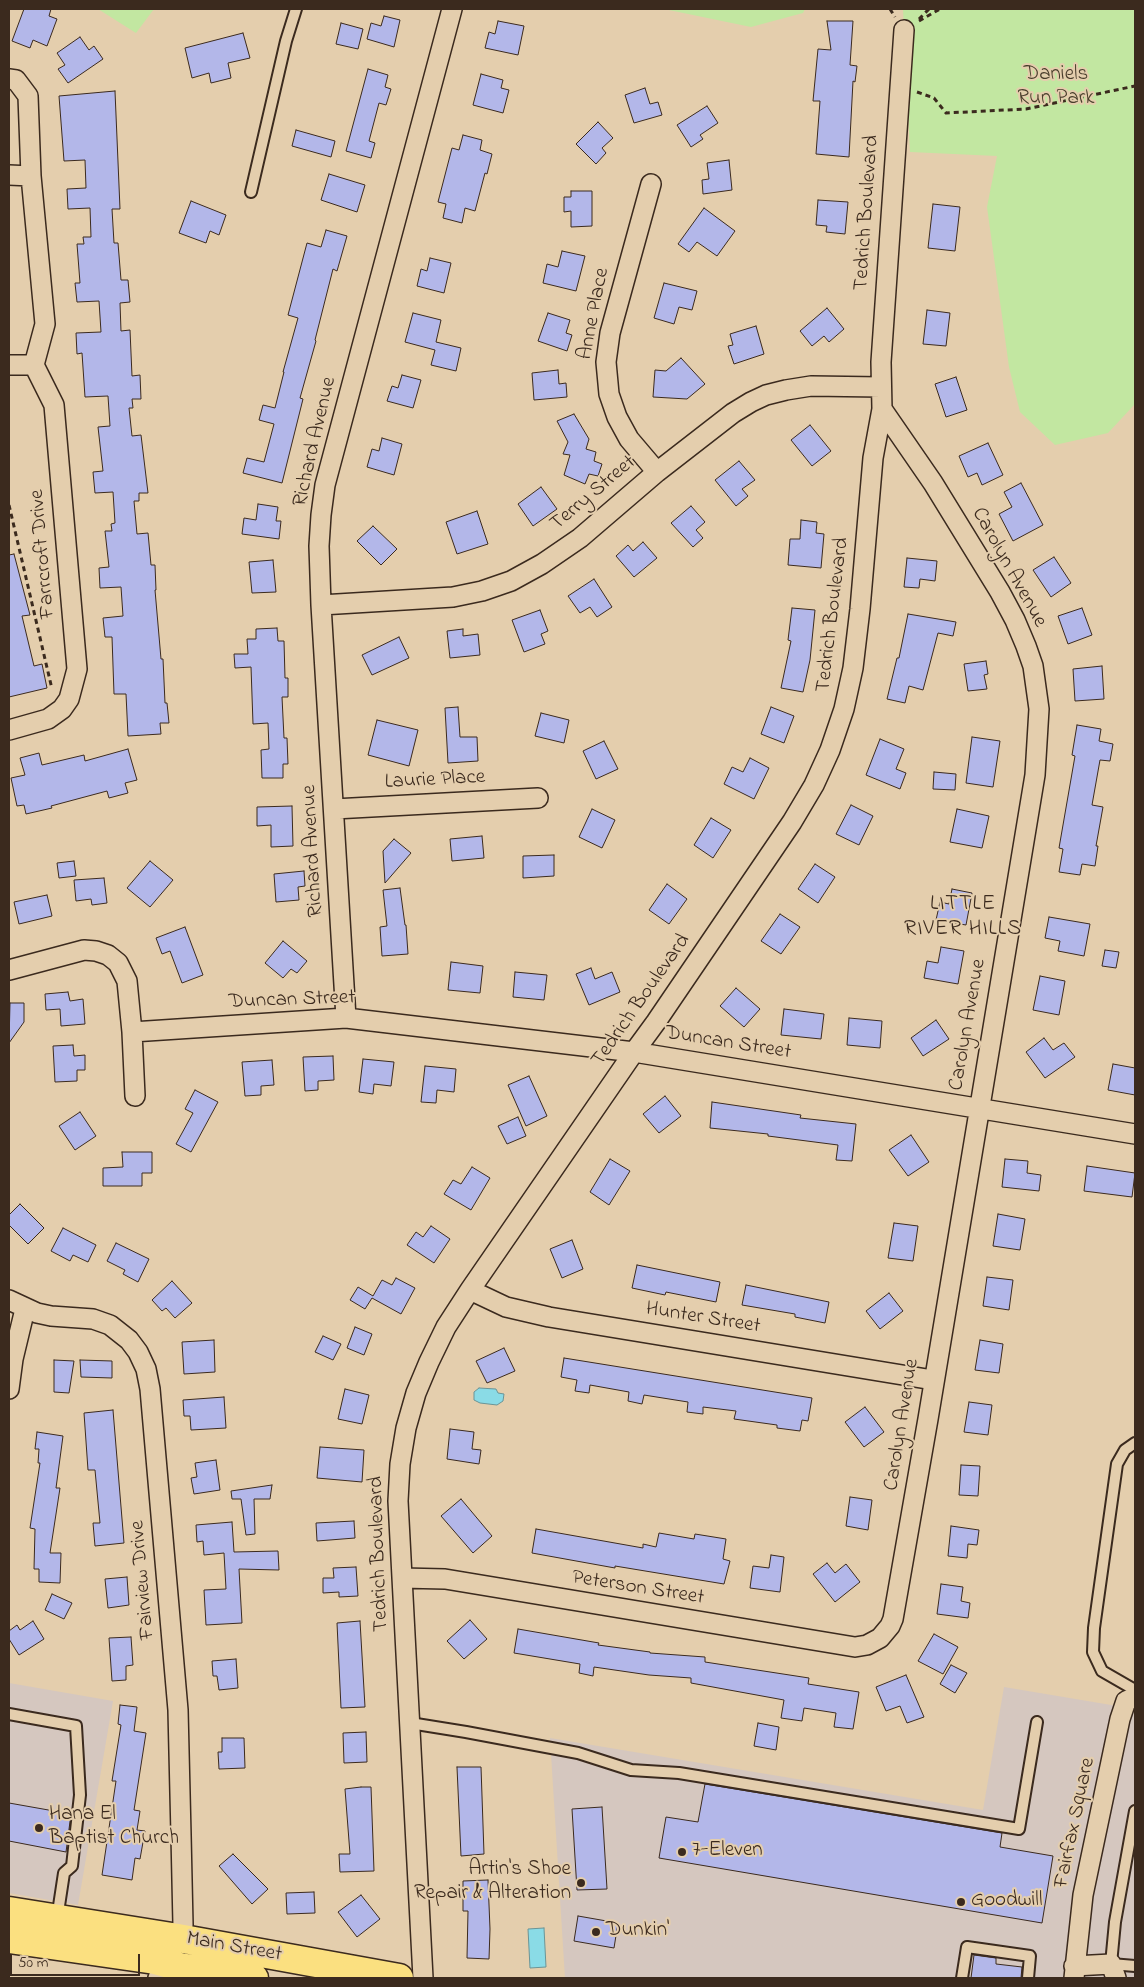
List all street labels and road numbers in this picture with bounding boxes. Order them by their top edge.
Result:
street label: Tedrich Boulevard [850,134,886,292]
street label: Anne Place [574,266,616,362]
street label: Richard Avenue [289,375,343,509]
street label: Terry Street [546,451,642,537]
street label: Farrcroft Drive [26,488,62,620]
street label: Carolyn Avenue [965,504,1051,632]
street label: Tedrich Boulevard [812,536,856,694]
street label: Laurie Place [384,766,486,796]
street label: Richard Avenue [298,784,330,918]
street label: Tedrich Boulevard [587,930,697,1072]
street label: Carolyn Avenue [945,957,993,1093]
street label: Duncan Street [228,986,356,1016]
street label: Duncan Street [663,1022,793,1066]
street label: Hunter Street [644,1298,762,1340]
street label: Carolyn Avenue [880,1357,926,1493]
street label: Tedrich Boulevard [365,1476,395,1632]
street label: Fairview Drive [126,1519,162,1641]
street label: Peterson Street [570,1566,706,1612]
street label: Fairfax Square [1050,1756,1102,1890]
street label: Main Street [184,1927,284,1969]

